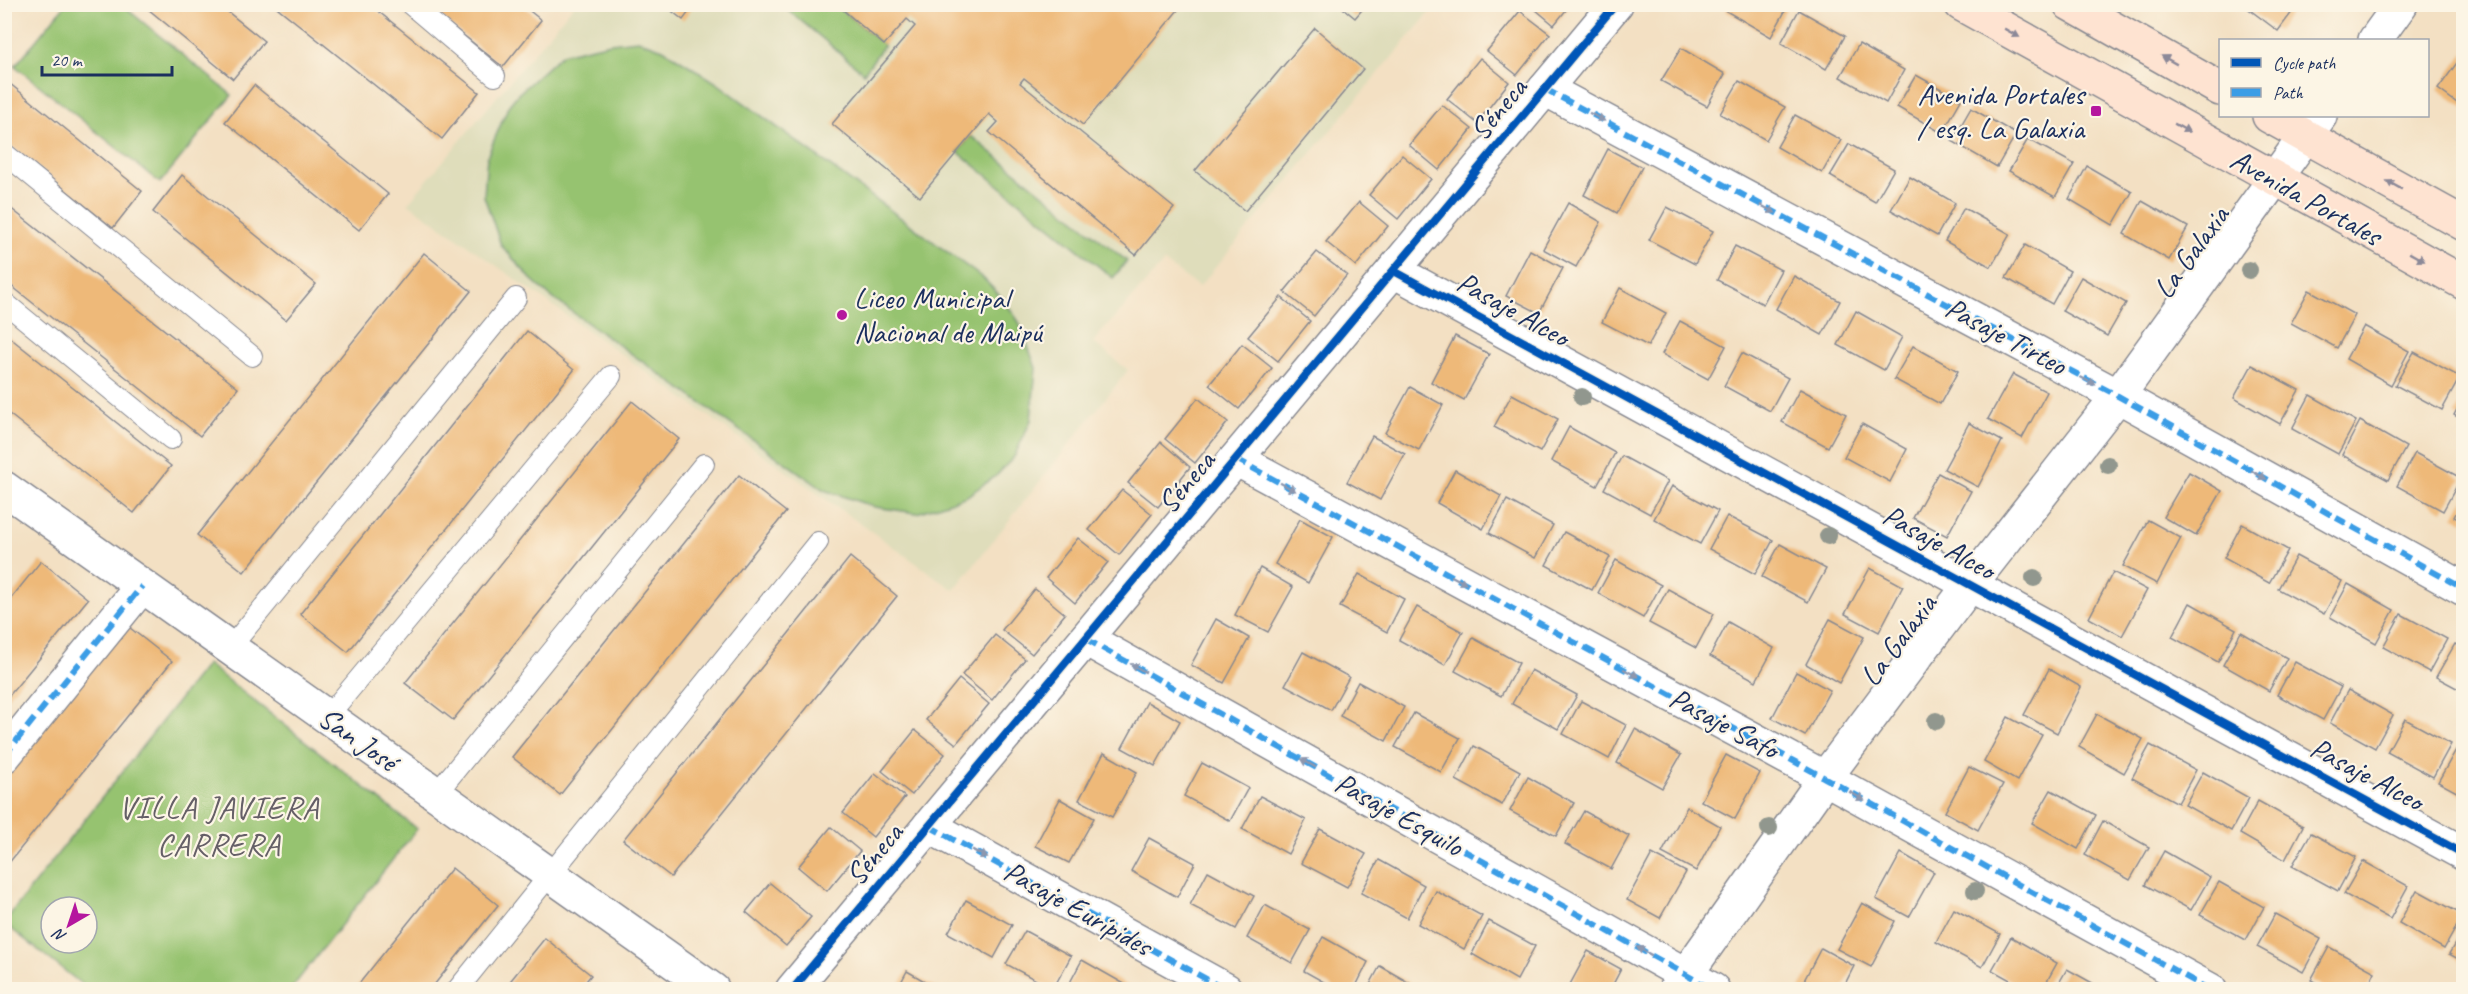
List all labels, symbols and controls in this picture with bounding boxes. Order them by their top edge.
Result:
one-way arrow [2004,28,2021,38]
scale bar [42,39,172,77]
legend [2219,39,2429,117]
text: 20 m [51,49,84,71]
text: Cycle path [2273,52,2336,74]
one-way arrow [2161,55,2178,65]
street label: Séneca [1461,68,1536,148]
place label: Avenida Portales / esq. La Galaxia [1917,75,2087,147]
text: Path [2273,82,2303,104]
marker: Avenida Portales / esq. La Galaxia [2089,104,2103,118]
one-way arrow [1588,112,1605,122]
one-way arrow [2174,123,2191,133]
street label: Avenida Portales [2224,140,2390,255]
one-way arrow [2385,180,2402,190]
street label: La Galaxia [2145,197,2239,306]
one-way arrow [1760,204,1777,214]
one-way arrow [2409,252,2426,262]
street label: Pasaje Alceo [1450,263,1579,357]
place label: Liceo Municipal Nacional de Maipú [854,279,1045,351]
street label: Pasaje Tirteo [1939,288,2074,384]
marker: Liceo Municipal Nacional de Maipú [835,308,849,322]
one-way arrow [2080,376,2097,385]
street label: Séneca [1149,441,1224,521]
one-way arrow [2251,470,2268,480]
one-way arrow [1280,482,1297,492]
street label: Pasaje Alceo [1876,496,2005,590]
one-way arrow [1451,575,1468,585]
street label: La Galaxia [1851,585,1946,694]
one-way arrow [1129,663,1146,673]
one-way arrow [1622,668,1639,678]
street label: Pasaje Safo [1663,679,1788,769]
street label: San José [311,698,408,782]
street label: Pasaje Alceo [2304,729,2433,821]
one-way arrow [1300,759,1317,769]
street label: Pasaje Esquilo [1328,763,1471,865]
district label: VILLA JAVIERA CARRERA [118,787,320,865]
one-way arrow [1849,791,1866,801]
street label: Séneca [837,813,912,893]
one-way arrow [972,849,989,859]
street label: Pasaje Eurípides [997,852,1161,966]
north arrow [39,895,99,955]
text: N [48,923,70,947]
one-way arrow [1635,946,1652,956]

